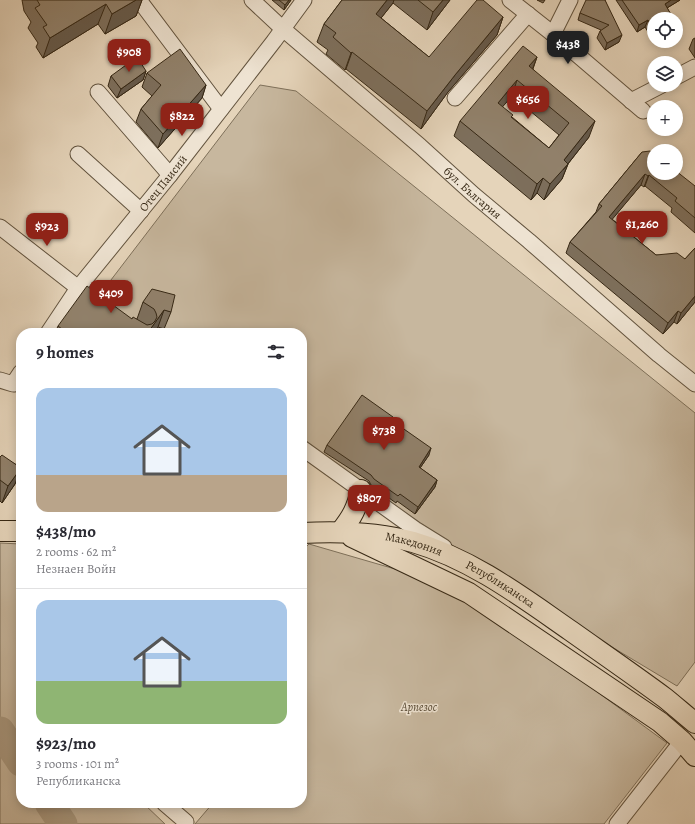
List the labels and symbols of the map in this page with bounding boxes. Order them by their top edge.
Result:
pin: $438 [544,31,592,65]
pin: $908 [105,39,153,73]
pin: $656 [504,86,552,120]
pin: $822 [158,103,206,137]
street label: Отец Паисий [135,152,191,215]
street label: бул. България [440,163,505,223]
pin: $1,260 [609,211,675,245]
pin: $923 [23,213,71,247]
pin: $409 [87,280,135,314]
pin: $738 [360,417,408,451]
pin: $807 [345,485,393,519]
street label: Македония [384,528,445,560]
street label: Републиканска [463,557,538,612]
park label: Арпезос [400,699,438,715]

